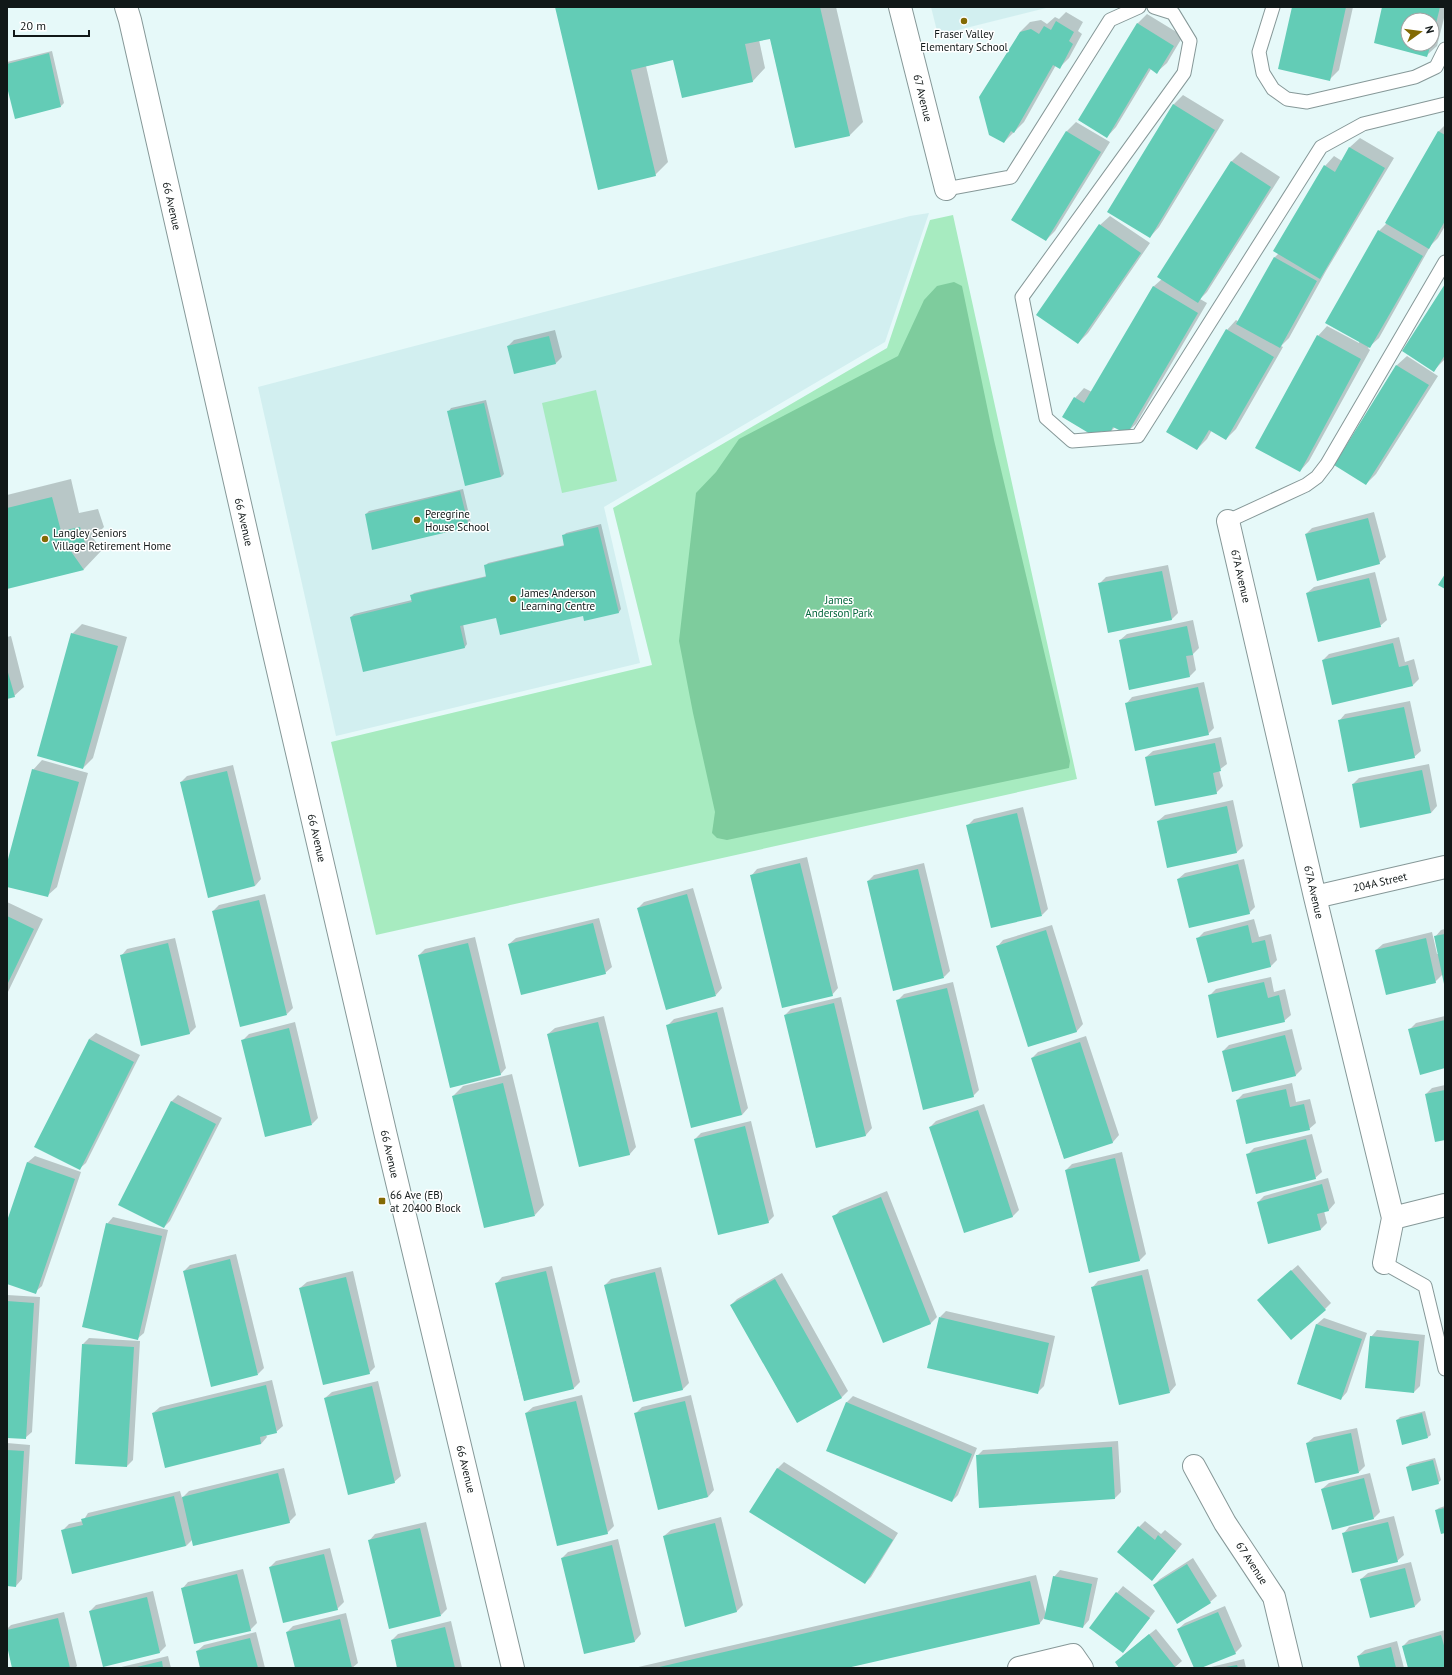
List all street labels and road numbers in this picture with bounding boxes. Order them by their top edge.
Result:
street label: 67 Avenue [910,73,936,124]
street label: 66 Avenue [160,181,184,232]
street label: 66 Avenue [232,497,256,548]
street label: 67A Avenue [1228,548,1254,604]
street label: 66 Avenue [305,813,329,864]
street label: 67A Avenue [1301,864,1327,920]
street label: 204A Street [1352,869,1409,895]
street label: 66 Avenue [378,1129,402,1180]
street label: 66 Avenue [453,1444,479,1495]
street label: 67 Avenue [1233,1539,1271,1587]

